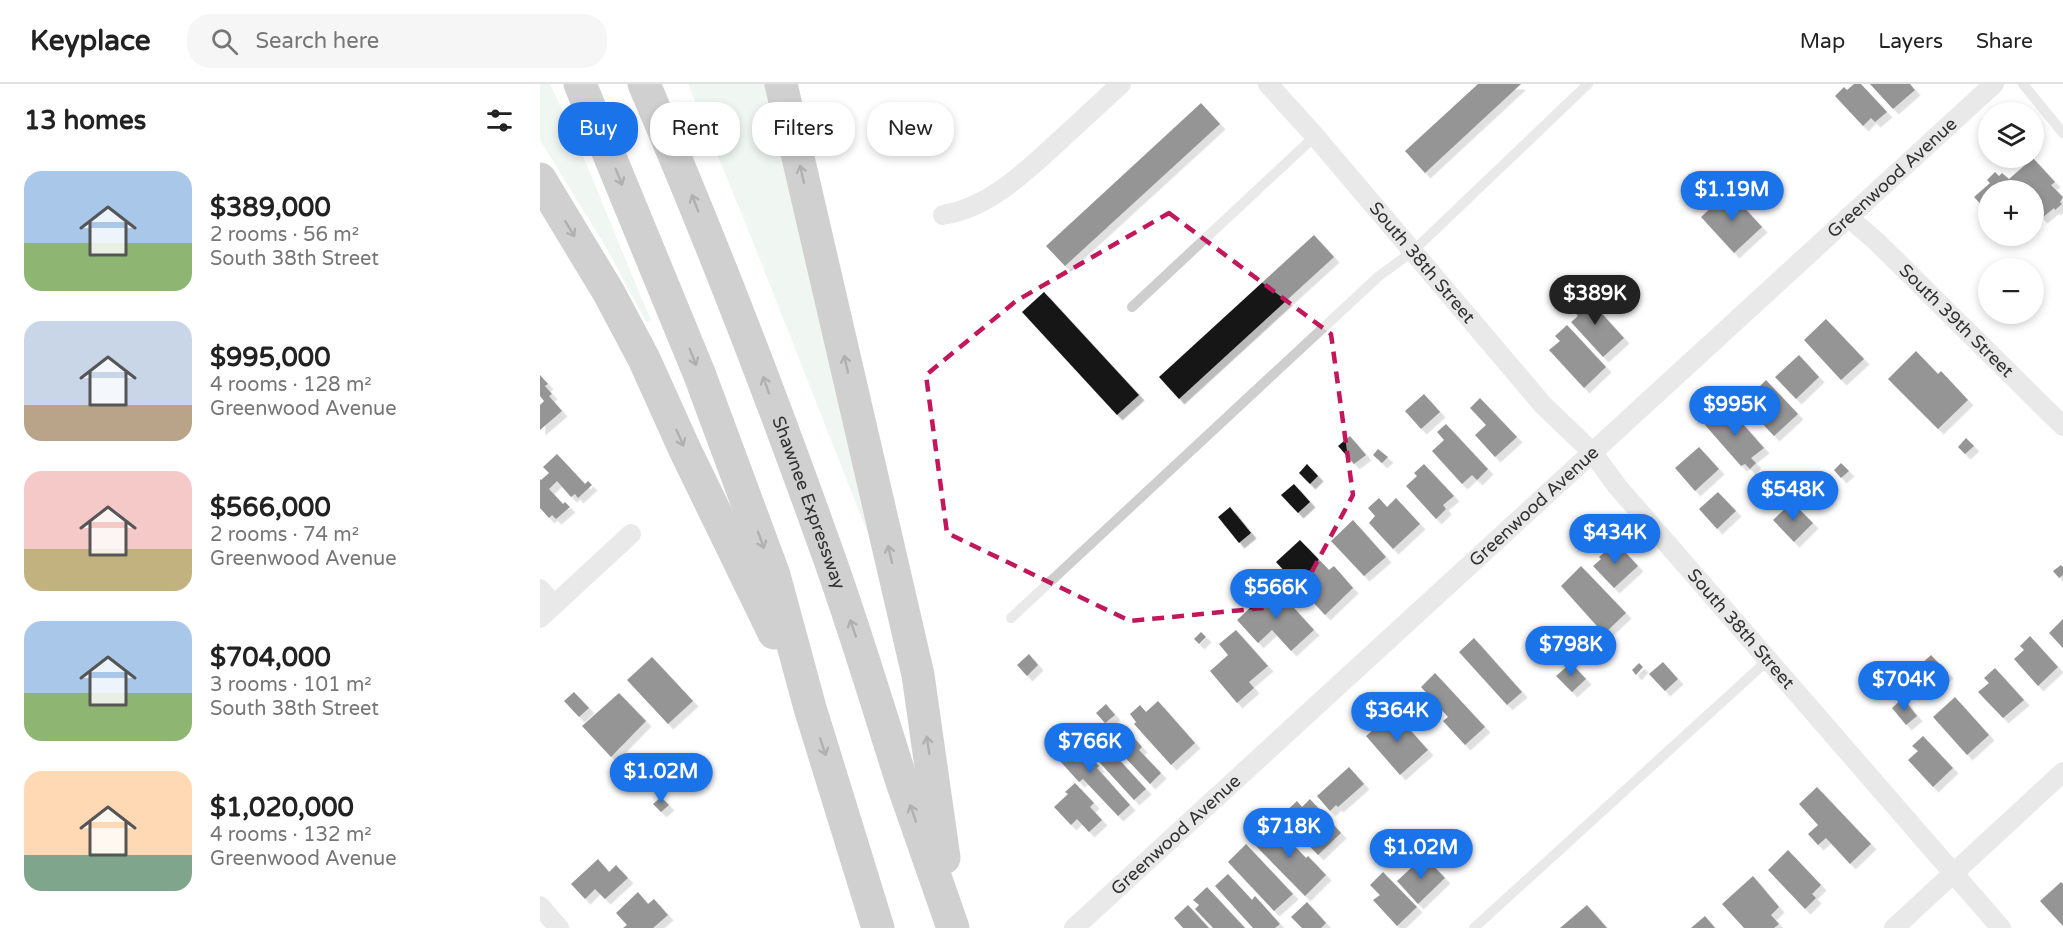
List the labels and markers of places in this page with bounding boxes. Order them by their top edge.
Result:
pin: $1.19M [1683,171,1781,222]
pin: $389K [1553,275,1637,326]
pin: $995K [1693,386,1777,437]
pin: $548K [1751,471,1835,522]
pin: $434K [1573,514,1657,565]
pin: $566K [1234,569,1318,620]
pin: $798K [1529,626,1613,677]
pin: $704K [1862,661,1946,712]
pin: $364K [1355,692,1439,743]
pin: $766K [1048,723,1132,774]
pin: $1.02M [612,753,710,804]
pin: $718K [1247,808,1331,859]
pin: $1.02M [1372,829,1470,880]

